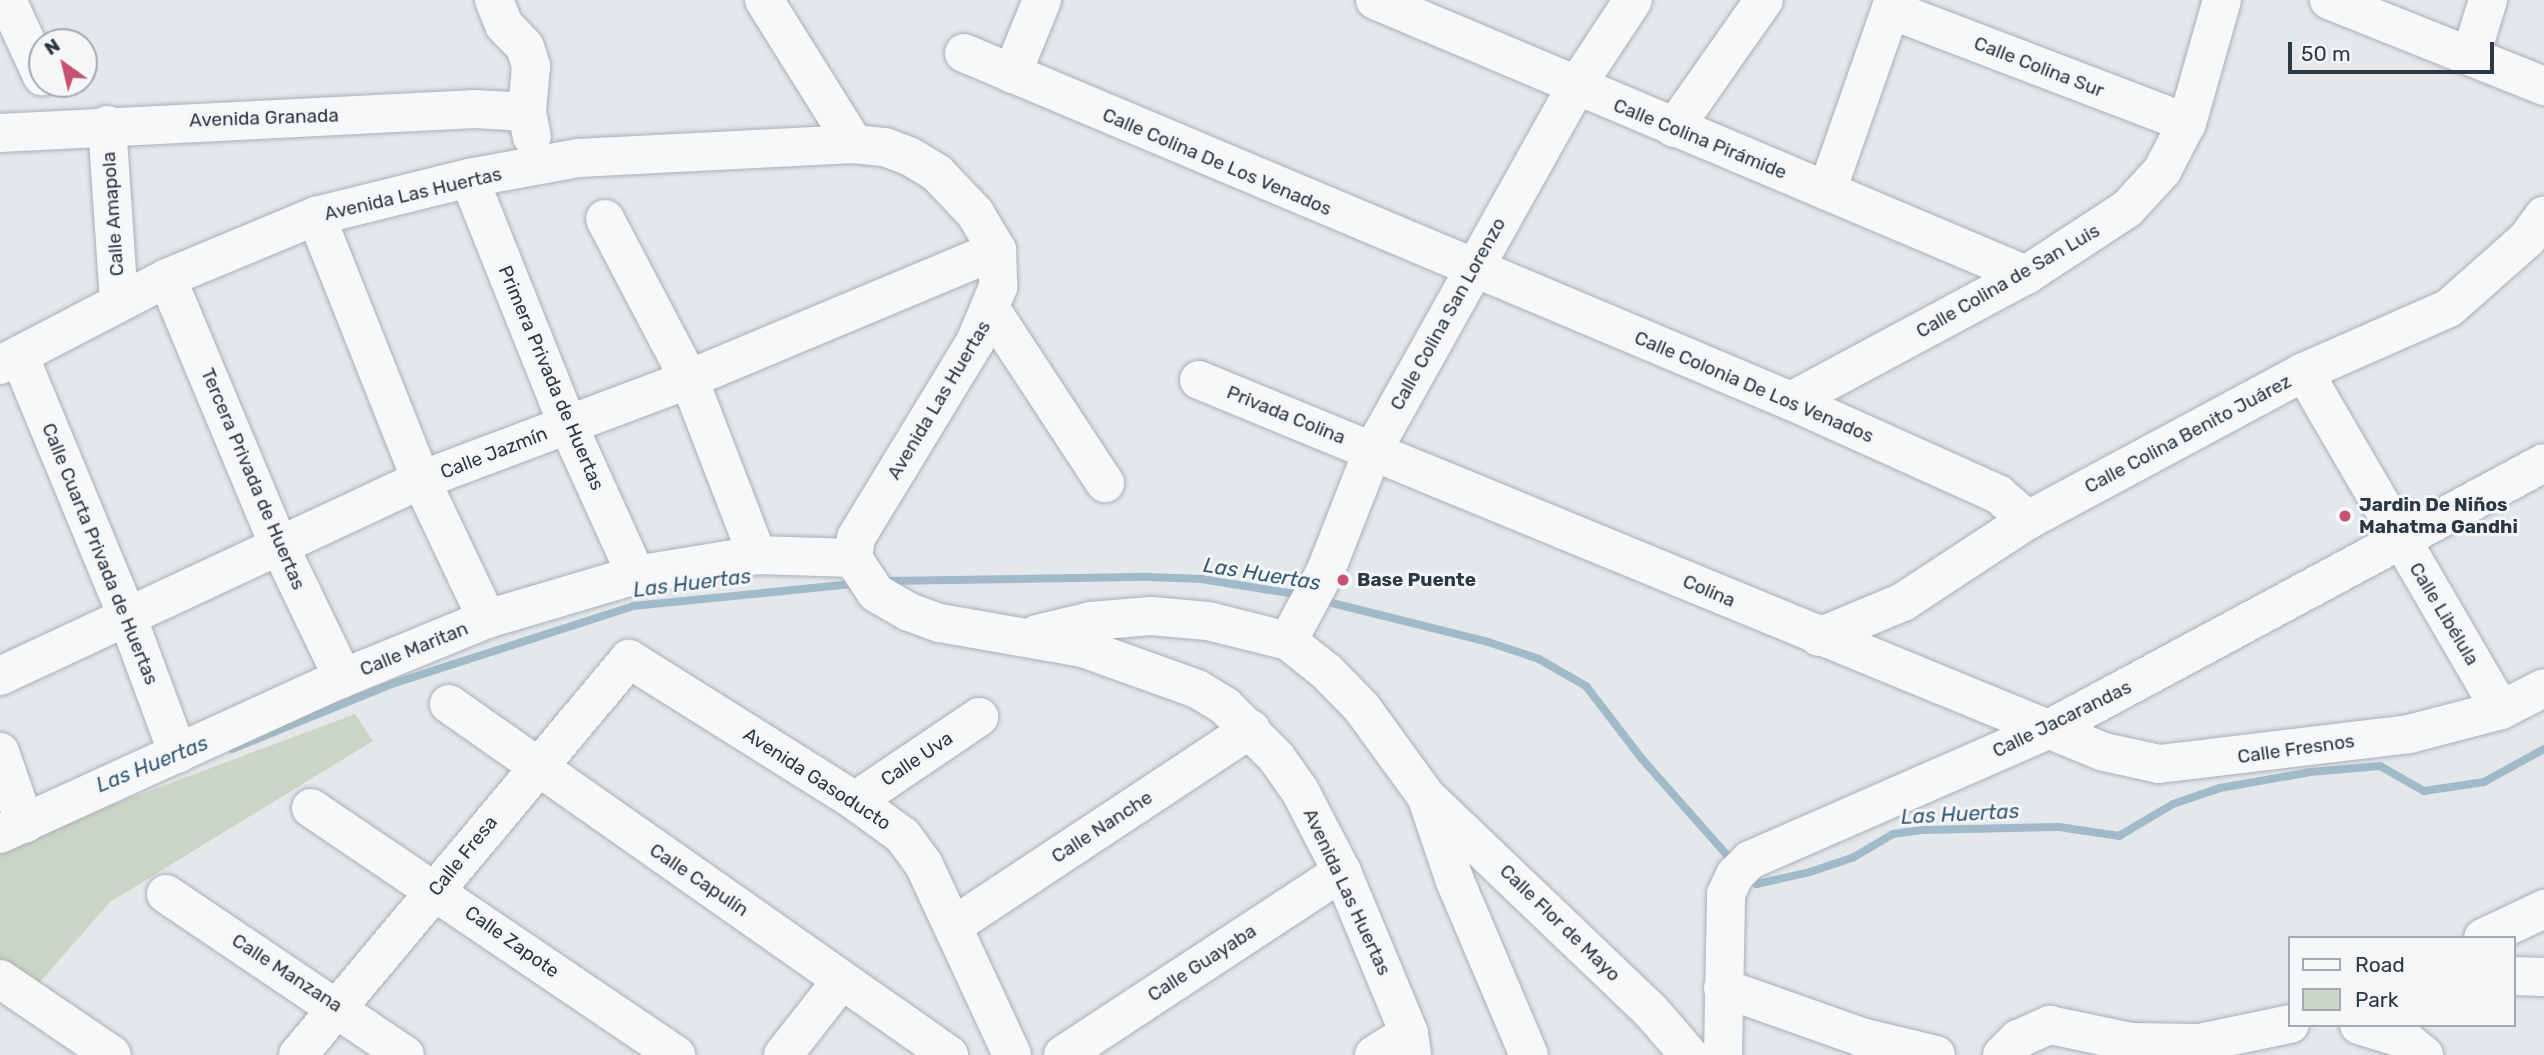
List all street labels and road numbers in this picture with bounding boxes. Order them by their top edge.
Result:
street label: Calle Colina Sur [1971,32,2107,102]
street label: Calle Colina Pirámide [1610,94,1790,184]
street label: Calle Colina De Los Venados [1099,103,1335,221]
street label: Avenida Granada [189,104,339,132]
street label: Calle Amapola [97,151,129,277]
street label: Avenida Las Huertas [322,162,504,226]
street label: Calle Colina San Lorenzo [1386,214,1510,414]
street label: Calle Colina de San Luis [1912,219,2104,343]
street label: Primera Privada de Huertas [493,262,609,494]
street label: Avenida Las Huertas [882,316,996,484]
street label: Calle Colonia De Los Venados [1631,326,1877,448]
street label: Tercera Privada de Huertas [196,365,310,593]
street label: Calle Colina Benito Juárez [2081,370,2295,498]
street label: Privada Colina [1223,381,1349,449]
street label: Calle Cuarta Privada de Huertas [37,420,163,688]
street label: Calle Jazmín [437,422,551,484]
street label: Calle Libélula [2404,558,2484,670]
street label: Colina [1679,570,1739,612]
street label: Calle Maritan [357,617,471,681]
street label: Calle Jacarandas [1989,676,2135,762]
street label: Avenida Gasoducto [739,723,895,835]
street label: Calle Uva [877,727,957,791]
street label: Calle Fresnos [2236,730,2356,768]
street label: Calle Nanche [1047,786,1157,868]
street label: Avenida Las Huertas [1298,805,1396,979]
street label: Calle Fresa [424,811,502,901]
street label: Calle Capulín [645,839,753,921]
street label: Calle Flor de Mayo [1495,860,1625,986]
street label: Calle Zapote [461,901,563,983]
street label: Calle Guayaba [1143,919,1261,1007]
street label: Calle Manzana [228,929,346,1017]

